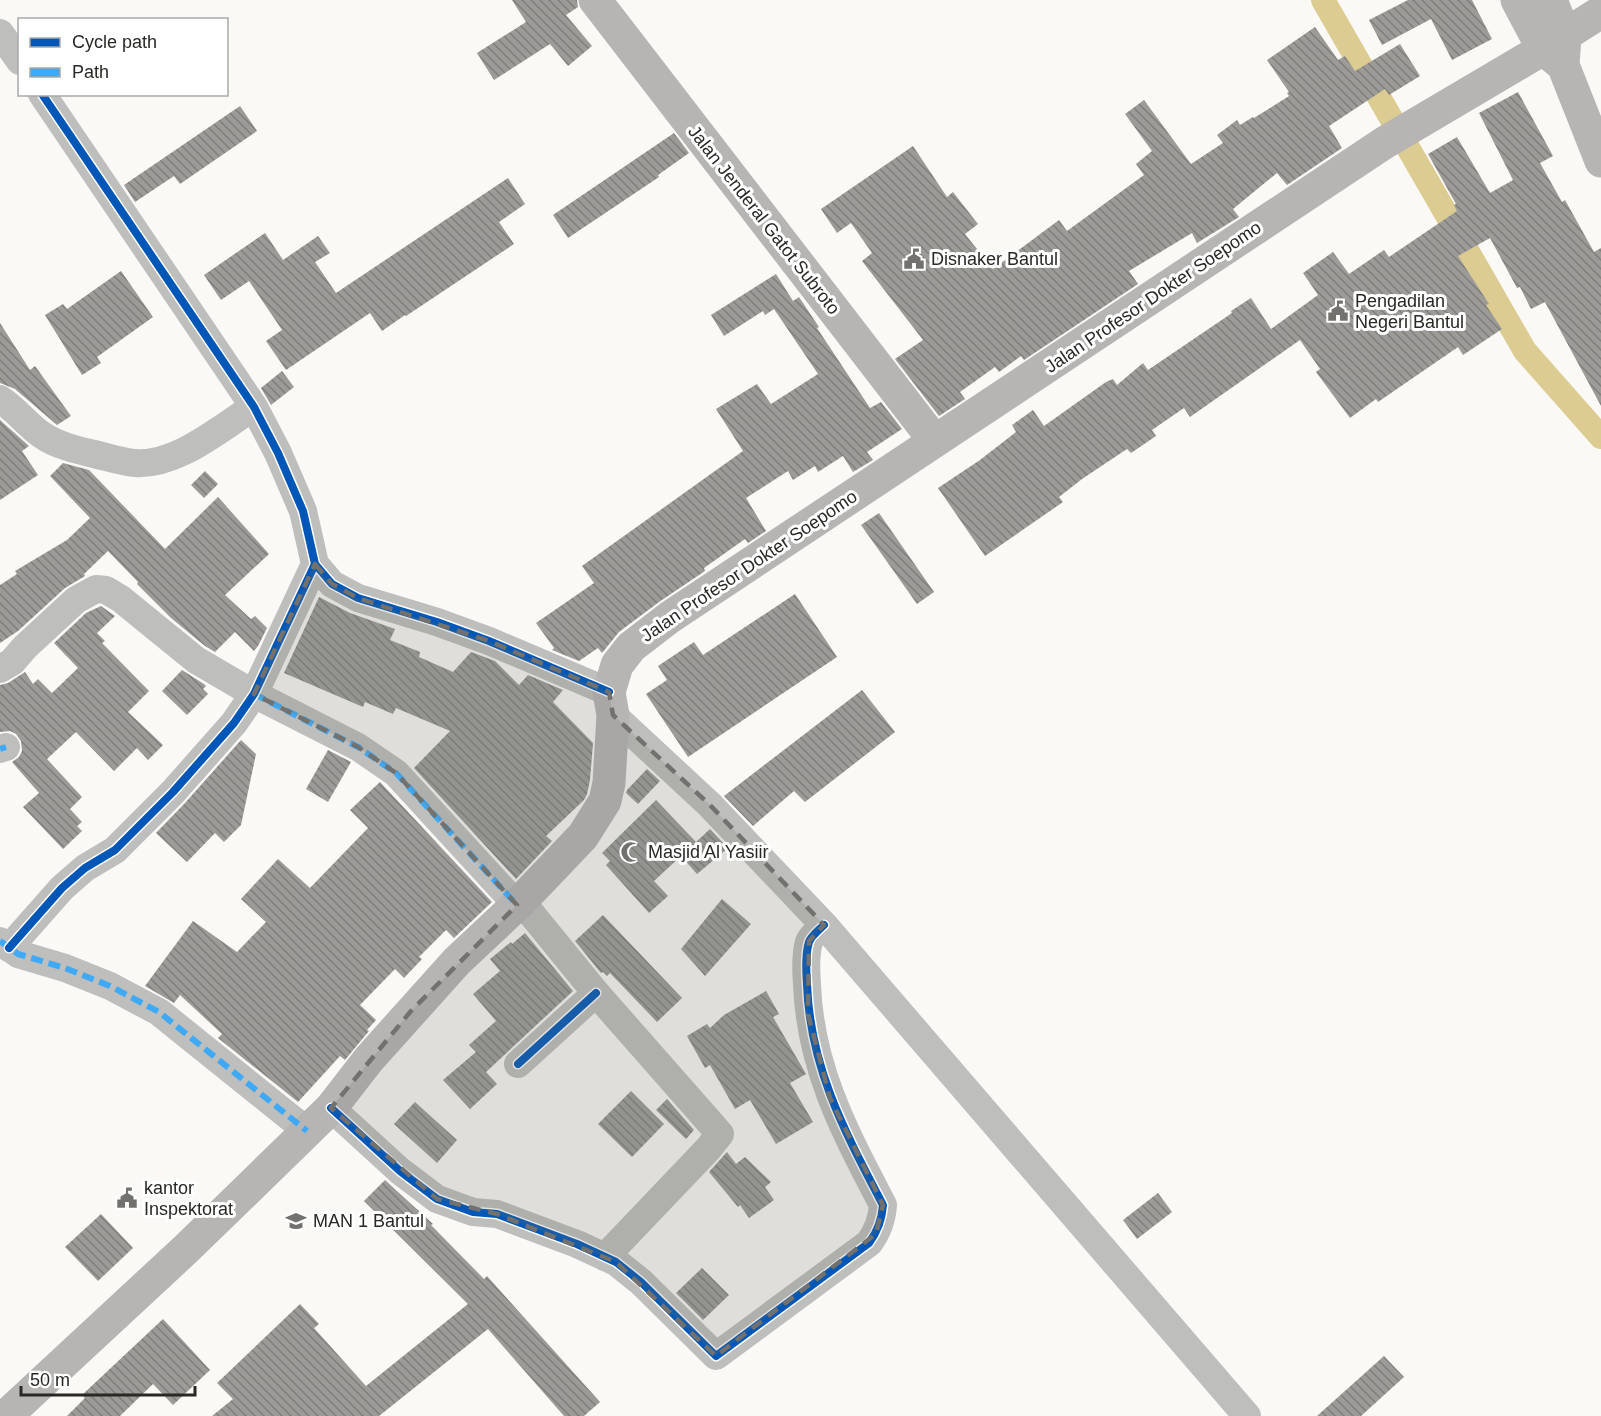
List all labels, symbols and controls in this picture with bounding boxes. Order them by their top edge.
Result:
legend [18,18,228,96]
text: Cycle path [72,32,157,52]
text: Path [72,62,109,82]
street label: Jalan Jenderal Gatot Subroto [684,122,844,318]
street label: Jalan Profesor Dokter Soepomo [1041,217,1265,377]
public building icon: Disnaker Bantul [902,247,926,271]
place label: Disnaker Bantul [931,249,1058,269]
place label: Pengadilan Negeri Bantul [1355,291,1464,332]
public building icon: Pengadilan Negeri Bantul [1326,299,1350,323]
street label: Jalan Profesor Dokter Soepomo [637,486,861,646]
mosque icon: Masjid Al Yasiir [619,840,643,864]
place label: Masjid Al Yasiir [648,842,768,862]
place label: kantor Inspektorat [144,1178,233,1219]
public building icon: kantor Inspektorat [115,1186,139,1210]
school or university icon: MAN 1 Bantul [284,1209,308,1233]
place label: MAN 1 Bantul [313,1211,424,1231]
scale bar [21,1359,195,1397]
text: 50 m [30,1370,70,1390]

